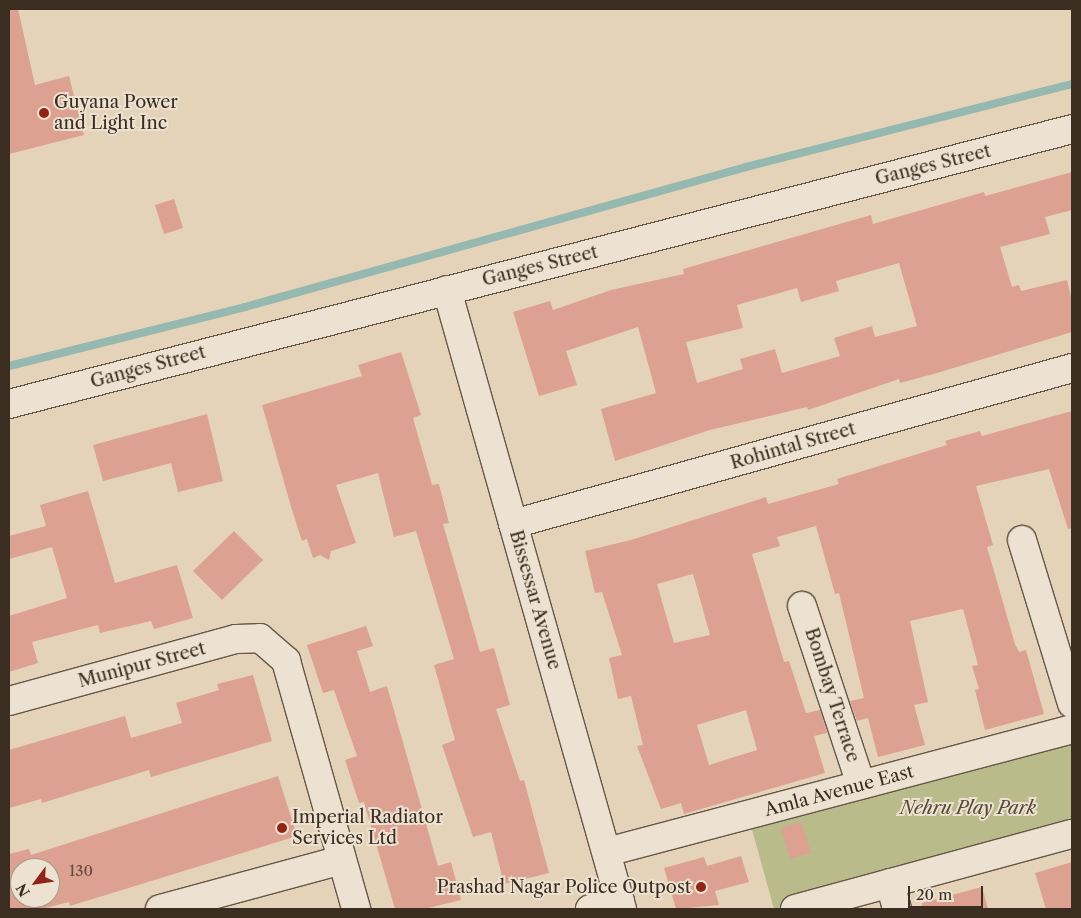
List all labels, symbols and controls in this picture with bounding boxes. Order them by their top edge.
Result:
place label: Guyana Power and Light Inc [54,92,178,134]
marker: Guyana Power and Light Inc [38,107,50,119]
street label: Ganges Street [873,140,993,190]
street label: Ganges Street [480,241,600,291]
street label: Ganges Street [88,341,208,393]
street label: Rohintal Street [728,418,858,474]
street label: Bissessar Avenue [505,527,565,673]
street label: Bombay Terrace [800,625,864,765]
street label: Munipur Street [76,638,208,692]
street label: Amla Avenue East [762,761,916,821]
park label: Nehru Play Park [900,797,1036,819]
place label: Imperial Radiator Services Ltd [292,807,443,850]
marker: Imperial Radiator Services Ltd [276,822,288,834]
north arrow [10,858,60,908]
house number: 130 [69,862,93,880]
place label: Prashad Nagar Police Outpost [436,876,691,898]
scale bar [911,876,986,908]
text: N [12,880,34,900]
marker: Prashad Nagar Police Outpost [695,881,707,893]
text: 20 m [916,885,952,904]

